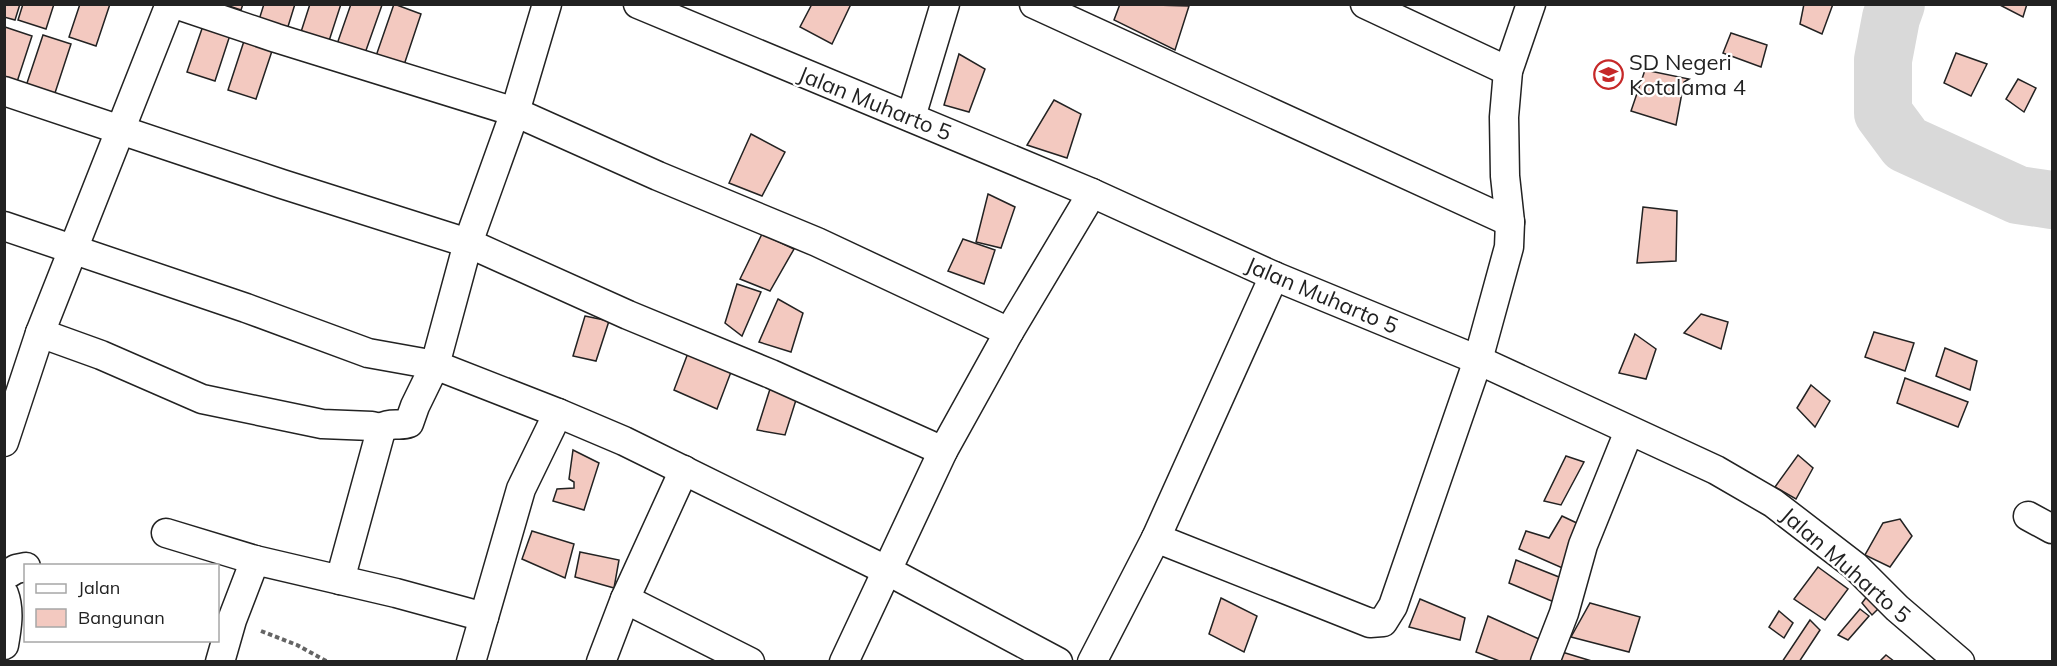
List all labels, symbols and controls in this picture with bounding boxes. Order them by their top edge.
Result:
place label: SD Negeri Kotalama 4 [1629,48,1746,101]
school or university icon: SD Negeri Kotalama 4 [1592,59,1624,91]
street label: Jalan Muharto 5 [794,60,956,146]
street label: Jalan Muharto 5 [1242,250,1402,340]
street label: Jalan Muharto 5 [1775,501,1917,629]
legend [24,564,219,642]
text: Jalan [78,576,120,599]
text: Bangunan [78,606,165,629]

